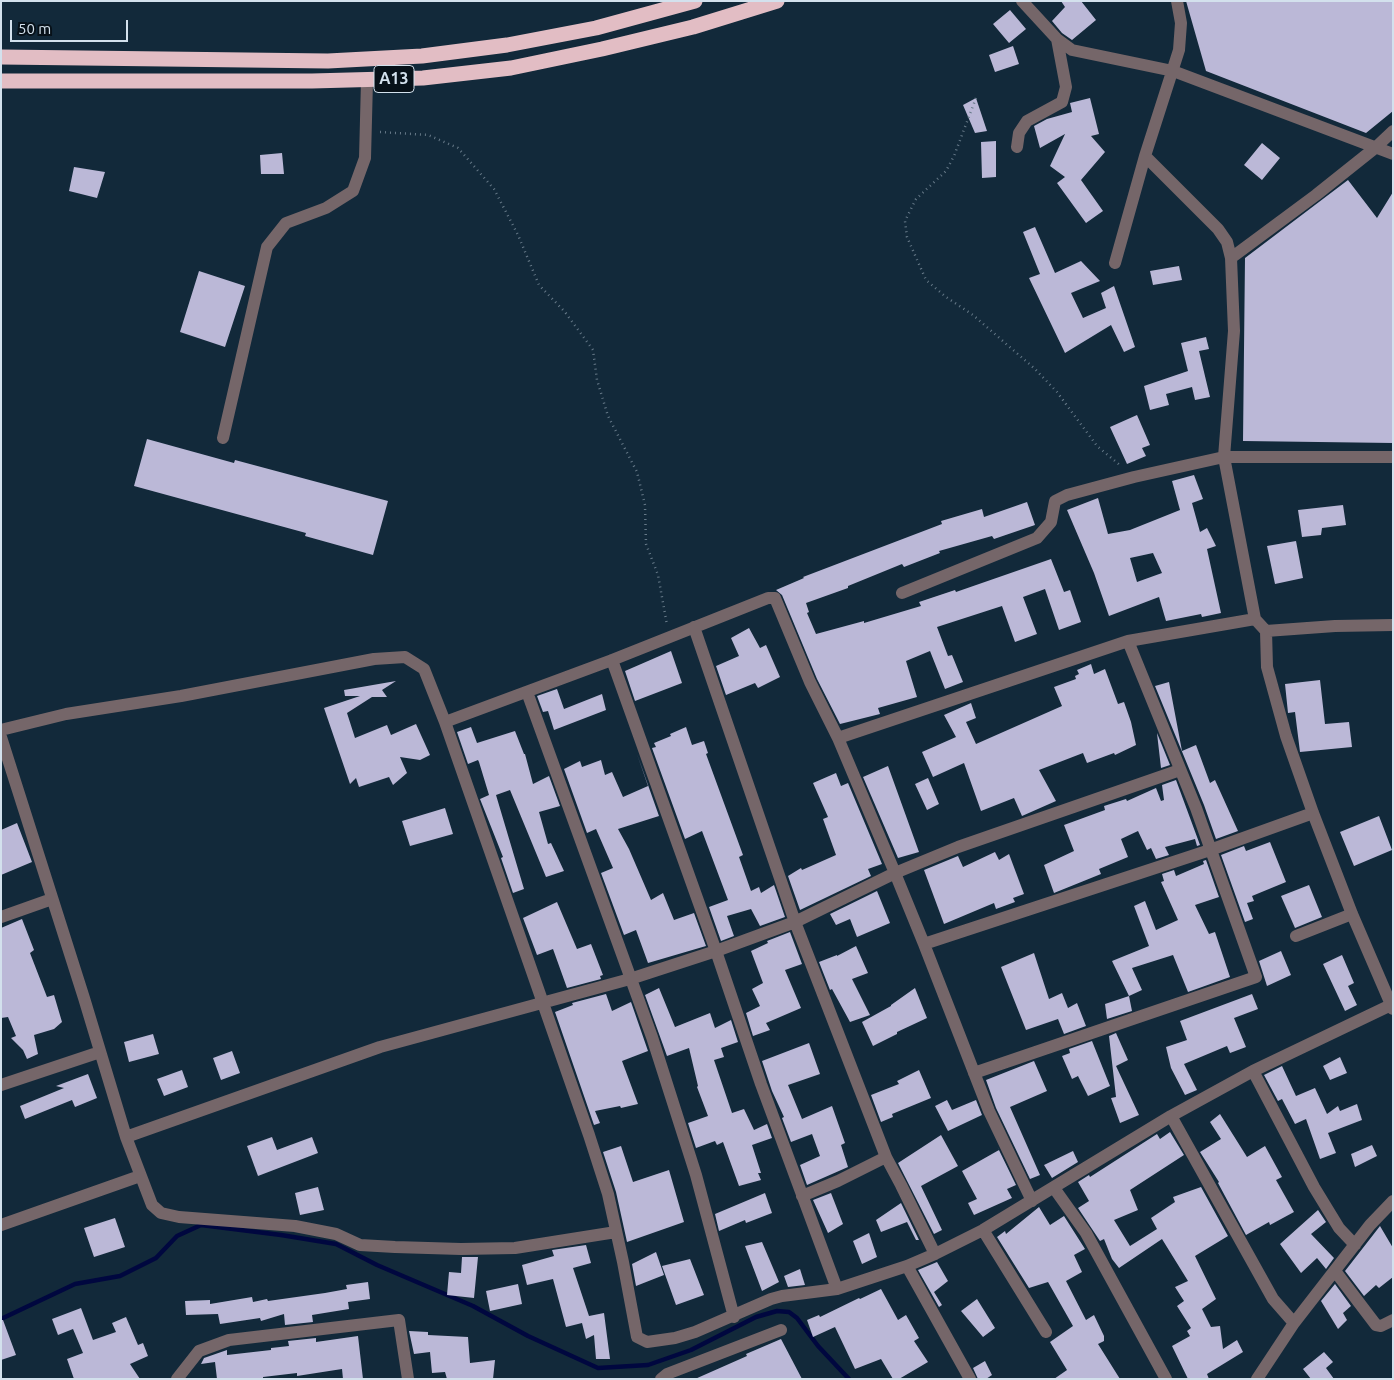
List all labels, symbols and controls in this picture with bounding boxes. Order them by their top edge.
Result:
scale bar [12,10,130,42]
text: 50 m [18,20,51,37]
road number: A13 [374,66,414,92]

